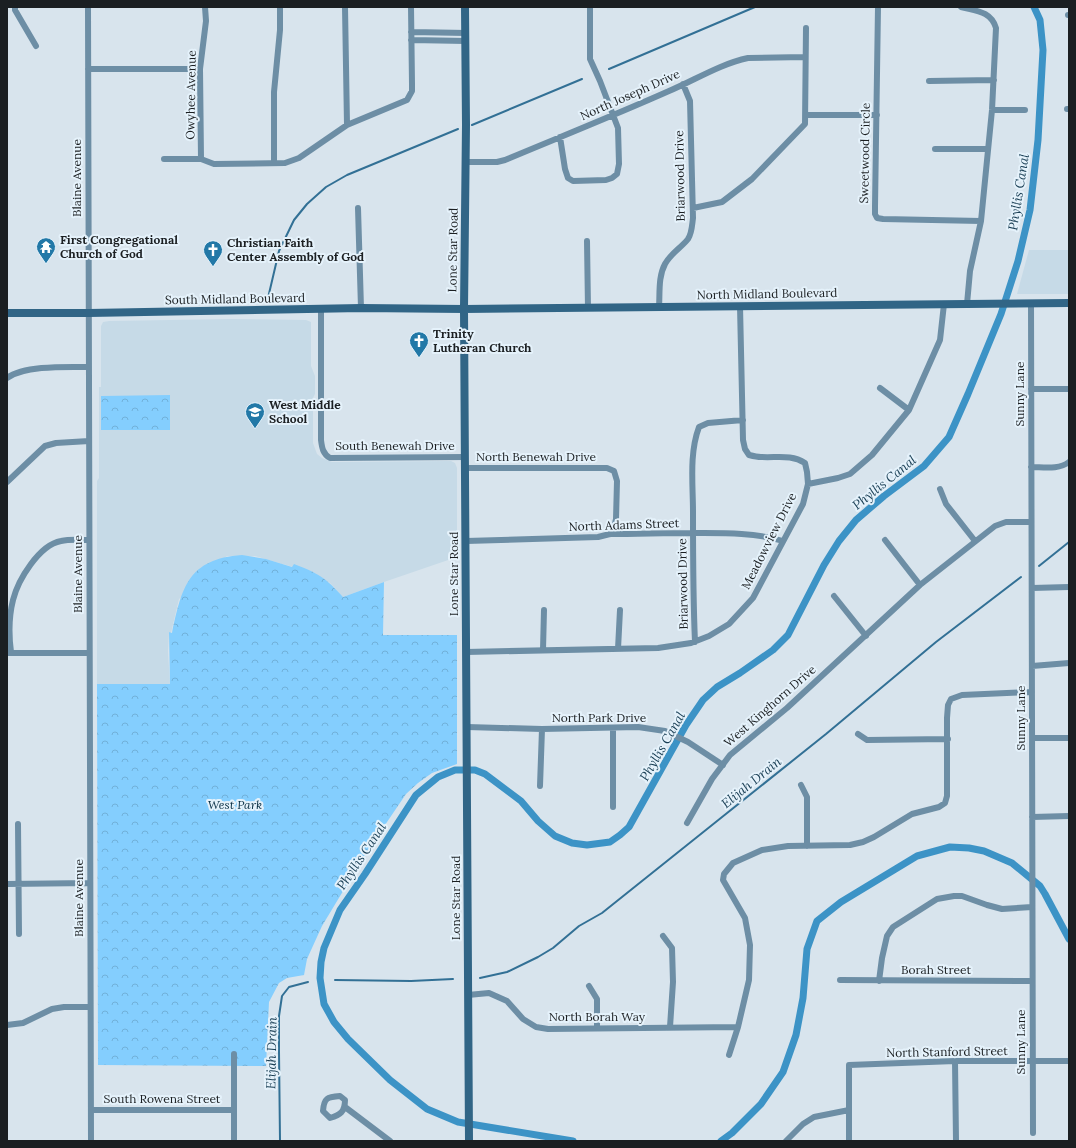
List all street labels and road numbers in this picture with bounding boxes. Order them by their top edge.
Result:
street label: Owyhee Avenue [182,50,199,140]
street label: North Joseph Drive [578,66,682,123]
street label: Sweetwood Circle [856,102,873,204]
street label: Briarwood Drive [671,130,688,222]
street label: Blaine Avenue [69,139,84,217]
street label: Lone Star Road [444,208,461,292]
street label: North Midland Boulevard [697,285,837,302]
street label: South Midland Boulevard [165,290,305,307]
street label: Sunny Lane [1012,361,1027,427]
street label: South Benewah Drive [335,438,455,453]
street label: North Benewah Drive [476,449,597,464]
street label: Meadowview Drive [738,490,800,592]
street label: North Adams Street [568,515,680,534]
street label: Lone Star Road [446,532,461,616]
street label: Blaine Avenue [70,535,85,613]
street label: Briarwood Drive [674,538,691,630]
street label: West Kinghorn Drive [721,661,819,750]
street label: Sunny Lane [1013,685,1028,751]
street label: North Park Drive [552,710,647,725]
street label: Lone Star Road [448,856,463,940]
street label: Blaine Avenue [71,859,86,937]
street label: Borah Street [901,962,971,977]
street label: North Borah Way [549,1009,646,1024]
street label: Sunny Lane [1013,1009,1028,1075]
street label: North Stanford Street [886,1043,1008,1060]
street label: South Rowena Street [104,1091,221,1106]

